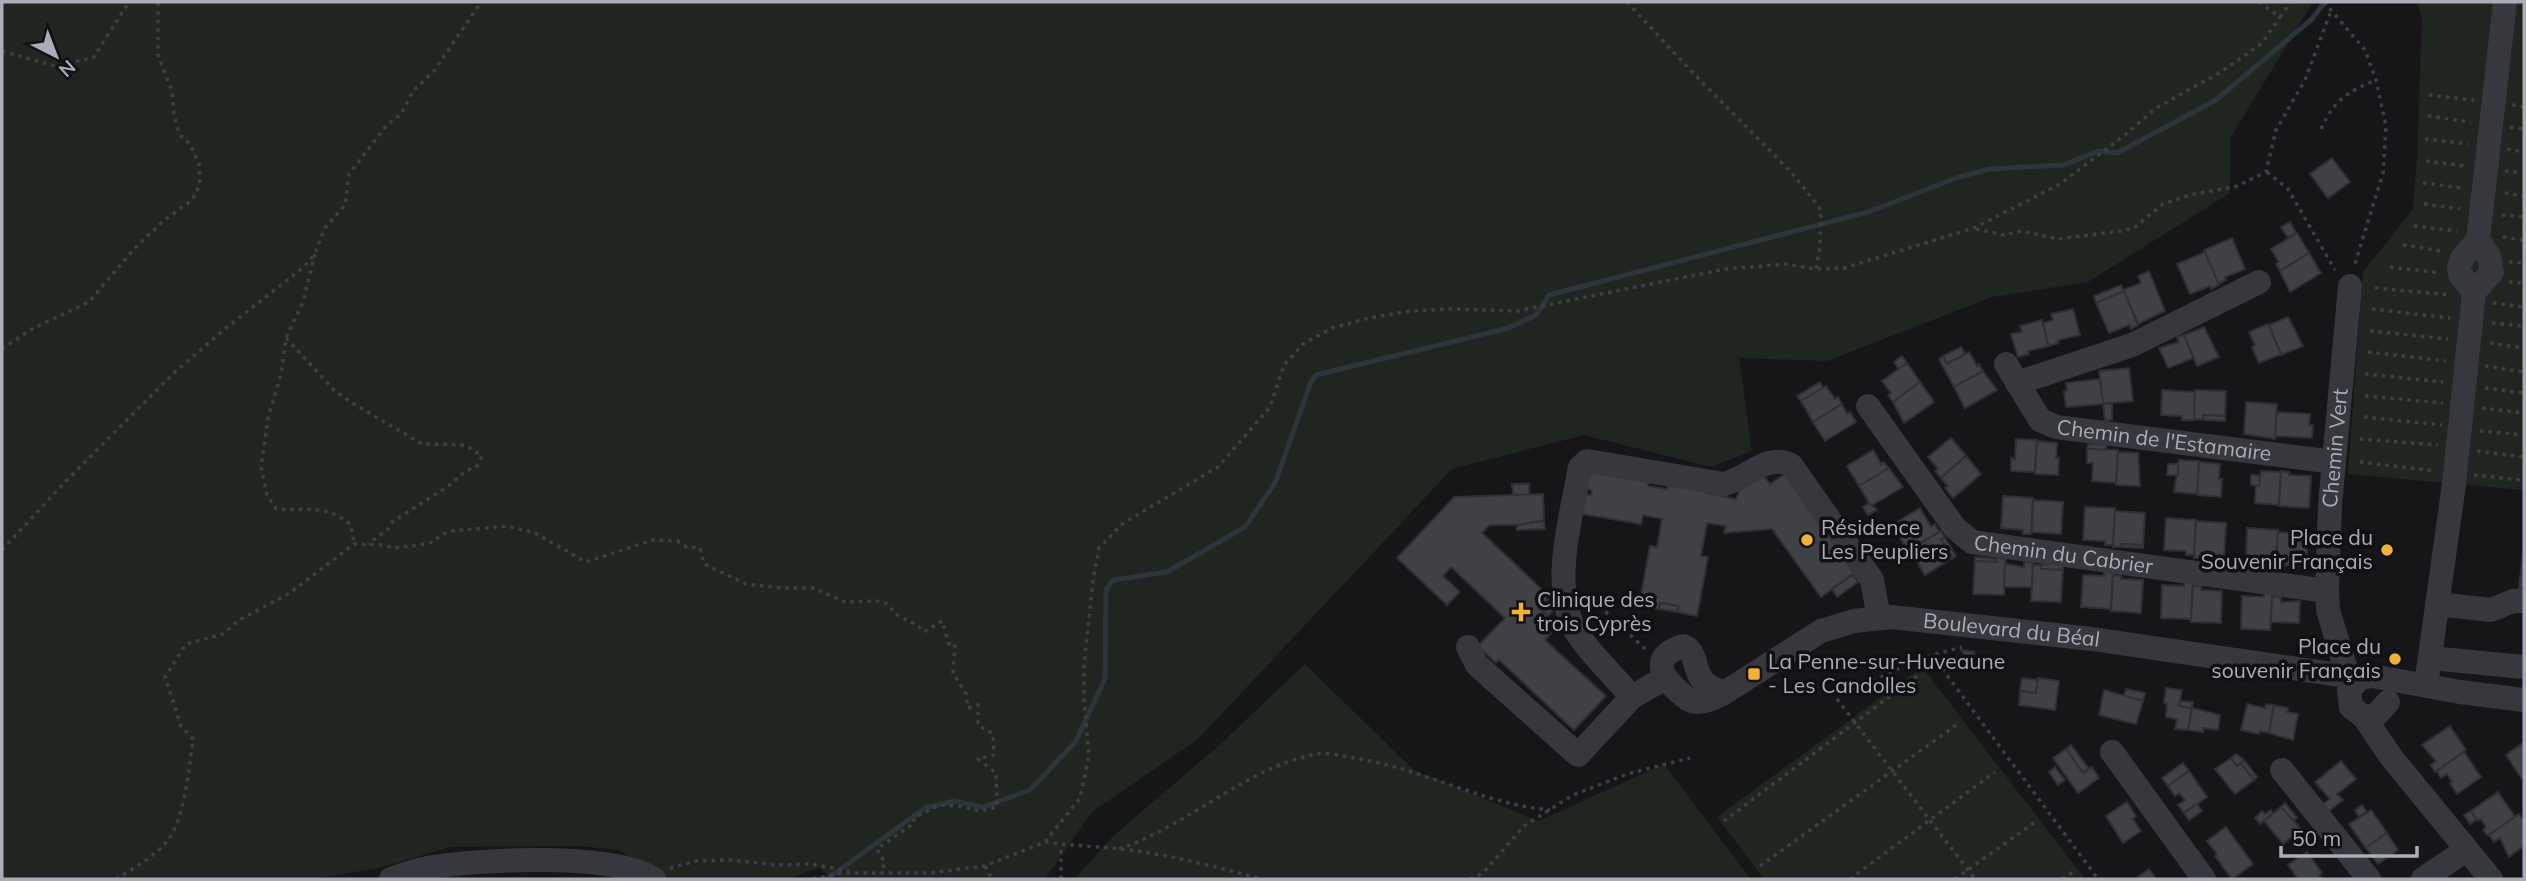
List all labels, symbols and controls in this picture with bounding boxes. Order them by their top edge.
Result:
north arrow [21,21,91,91]
text: N [54,55,81,82]
street label: Chemin Vert [2316,387,2353,509]
street label: Chemin de l'Estamaire [2056,413,2273,466]
place label: Résidence Les Peupliers [1821,514,1948,564]
place label: Place du Souvenir Français [2201,524,2373,574]
street label: Chemin du Cabrier [1972,528,2155,579]
marker: Résidence Les Peupliers [1799,532,1815,548]
marker: Place du Souvenir Français [2379,542,2395,558]
place label: Clinique des trois Cyprès [1537,586,1655,636]
marker: Clinique des trois Cyprès [1511,602,1531,622]
street label: Boulevard du Béal [1922,607,2102,652]
place label: Place du souvenir Français [2211,633,2381,683]
place label: La Penne-sur-Huveaune - Les Candolles [1768,648,2005,698]
marker: Place du souvenir Français [2387,651,2403,667]
marker: La Penne-sur-Huveaune - Les Candolles [1746,666,1762,682]
scale bar [2281,814,2418,858]
text: 50 m [2292,825,2341,851]

